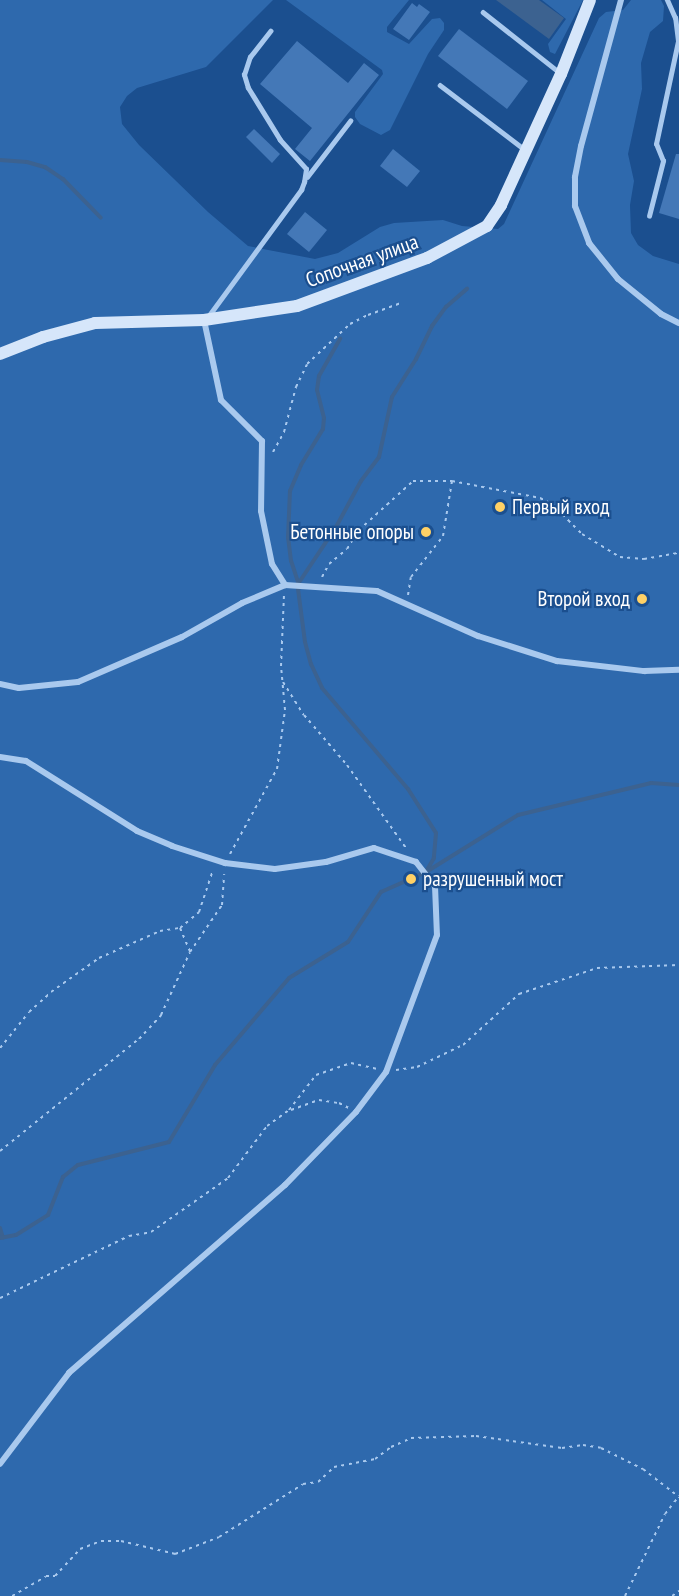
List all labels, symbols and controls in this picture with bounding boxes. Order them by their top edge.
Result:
street label: Сопочная улица [302,229,422,293]
place label: Первый вход [512,494,609,520]
marker: Первый вход [493,500,507,514]
place label: Бетонные опоры [290,519,414,545]
marker: Бетонные опоры [419,525,433,539]
place label: Второй вход [538,586,630,612]
marker: Второй вход [635,592,649,606]
place label: разрушенный мост [423,866,563,892]
marker: разрушенный мост [404,872,418,886]

